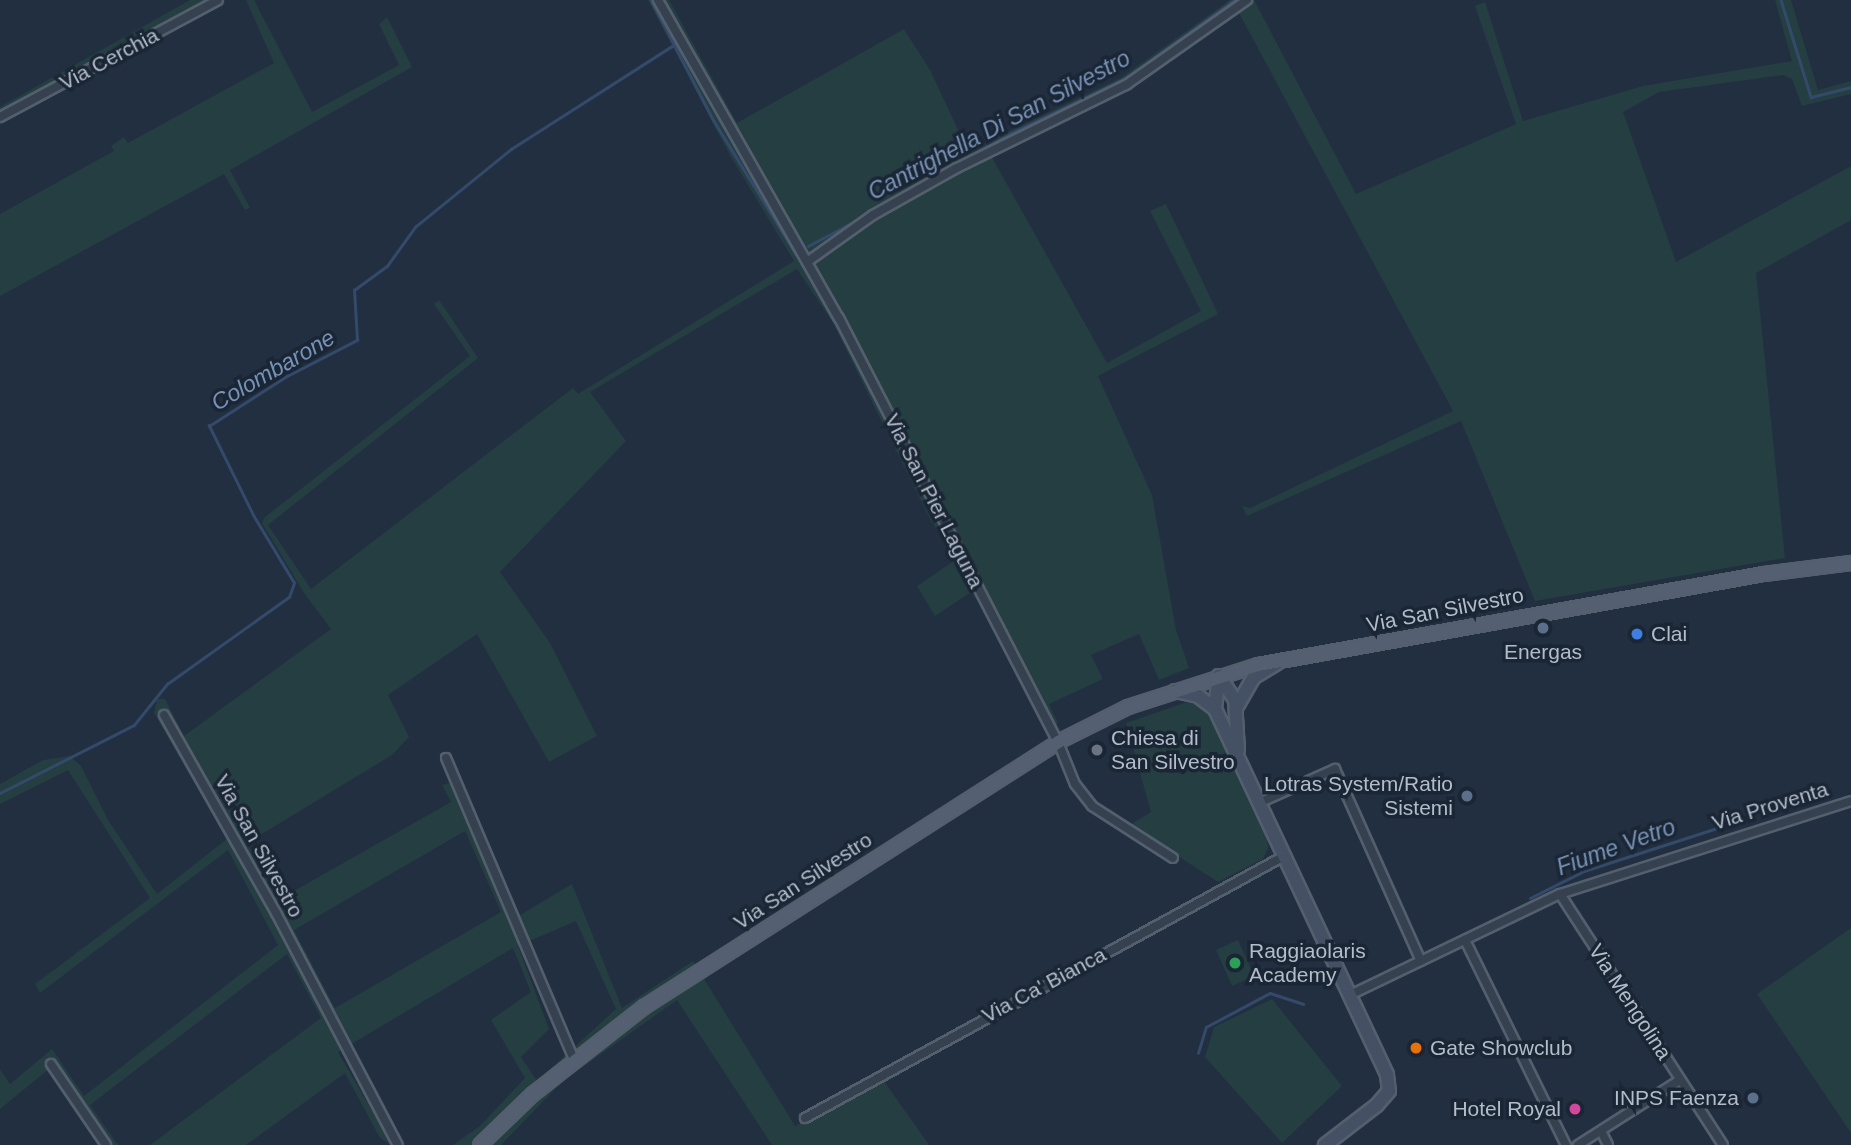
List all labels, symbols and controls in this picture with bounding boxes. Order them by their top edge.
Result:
street label: Via Cerchia [55,22,163,96]
water label: Cantrighella Di San Silvestro [863,44,1135,206]
water label: Colombarone [206,324,340,416]
street label: Via San Pier Laguna [879,410,989,592]
street label: Via San Silvestro [1364,582,1526,638]
marker: Energas [1535,620,1551,636]
place label: Clai [1651,621,1687,647]
marker: Clai [1629,626,1645,642]
place label: Energas [1504,639,1582,665]
place label: Chiesa di San Silvestro [1111,725,1235,775]
marker: Chiesa di San Silvestro [1089,742,1105,758]
street label: Via San Silvestro [209,770,309,922]
place label: Lotras System/Ratio Sistemi [1264,771,1453,821]
street label: Via Proventa [1709,776,1831,836]
marker: Lotras System/Ratio Sistemi [1459,788,1475,804]
water label: Fiume Vetro [1553,813,1679,881]
street label: Via San Silvestro [729,827,877,935]
place label: Raggiaolaris Academy [1249,938,1366,988]
street label: Via Mengolina [1583,939,1677,1065]
street label: Via Ca' Bianca [978,942,1110,1028]
marker: Raggiaolaris Academy [1227,955,1243,971]
place label: Gate Showclub [1430,1035,1572,1061]
marker: Gate Showclub [1408,1040,1424,1056]
place label: INPS Faenza [1614,1085,1739,1111]
marker: INPS Faenza [1745,1090,1761,1106]
place label: Hotel Royal [1452,1096,1561,1122]
marker: Hotel Royal [1567,1101,1583,1117]

